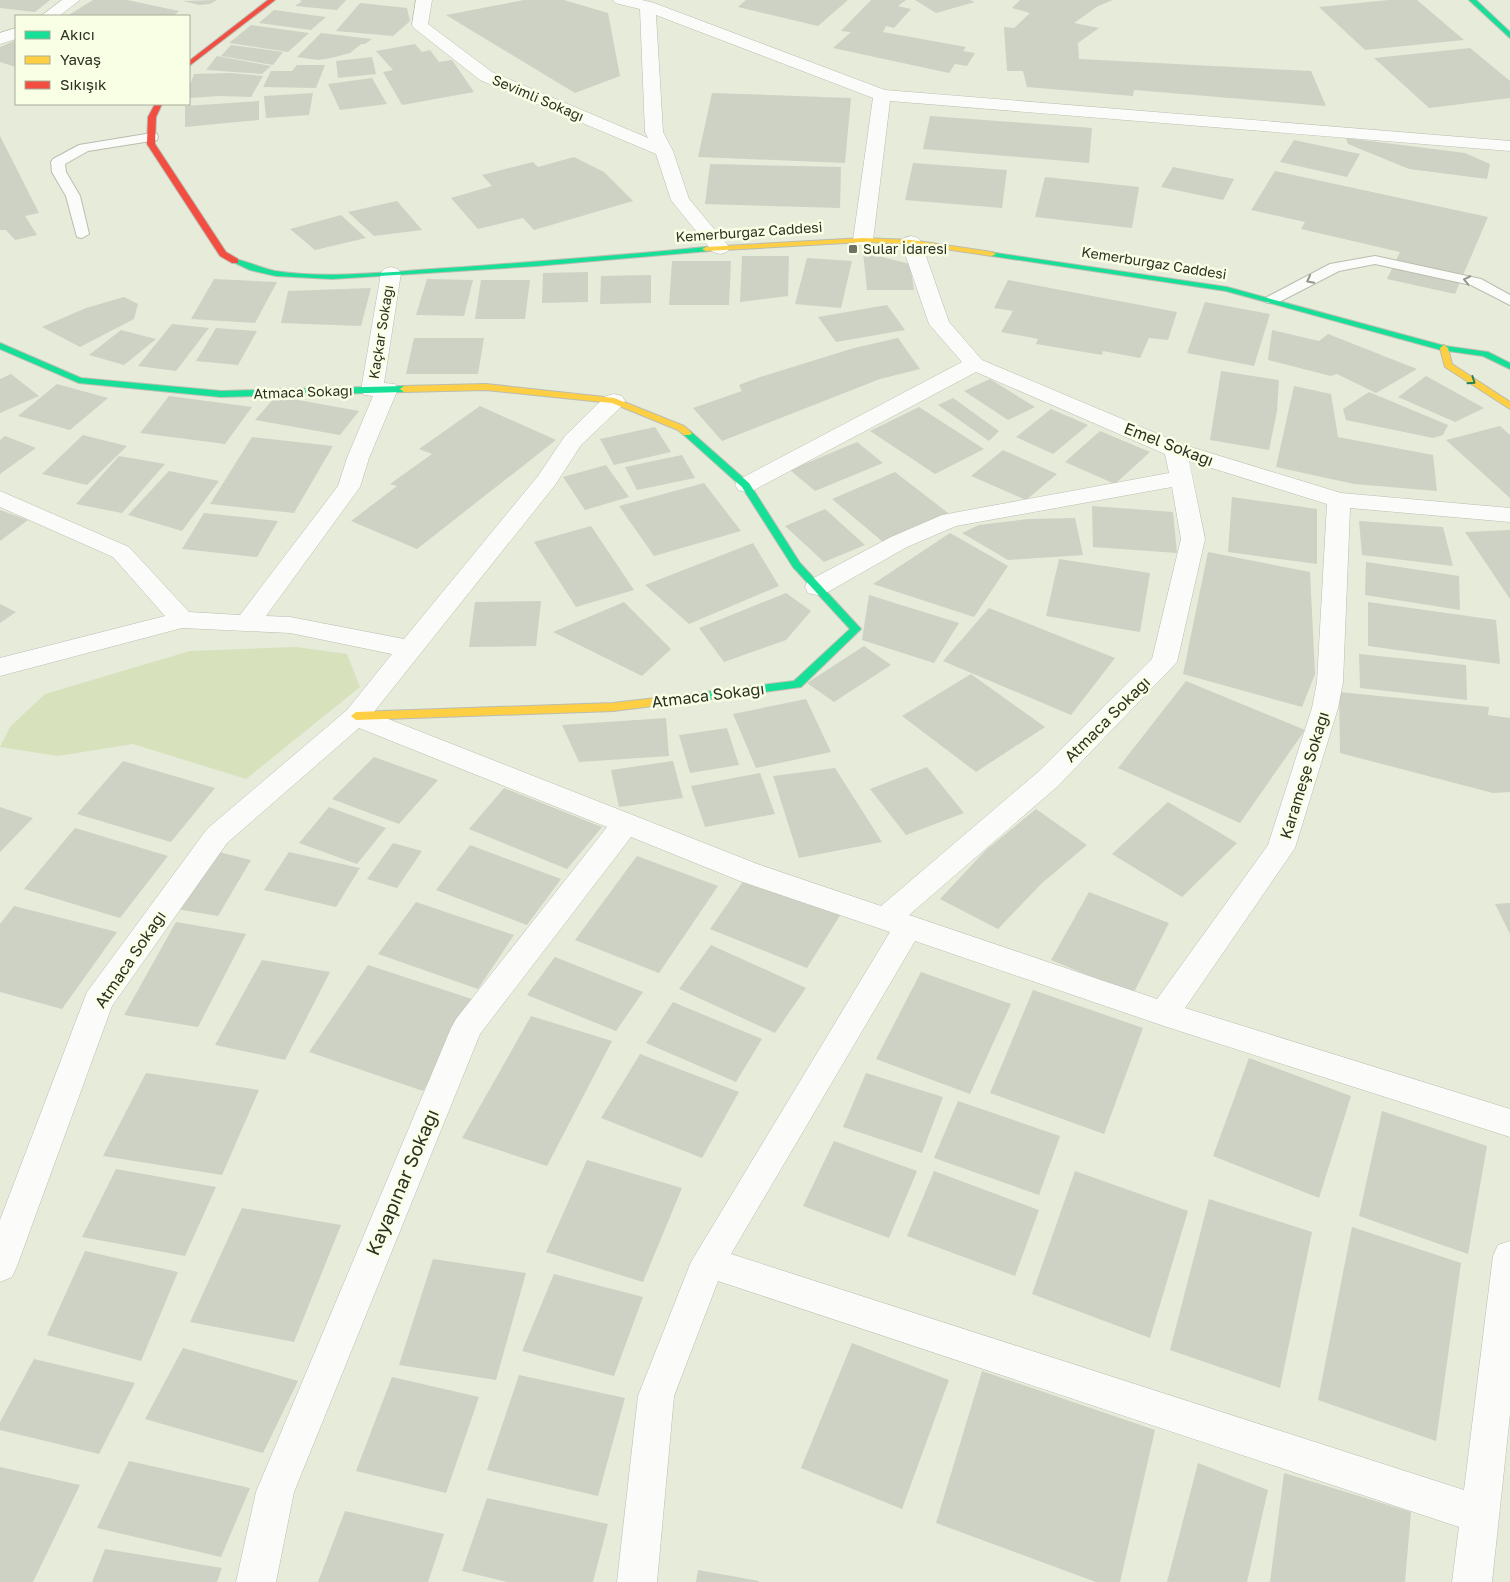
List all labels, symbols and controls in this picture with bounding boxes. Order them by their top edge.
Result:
legend [15,15,190,105]
text: Akıcı [60,25,95,43]
text: Yavaş [60,50,101,68]
street label: Sevimli Sokağı [490,71,587,124]
text: Sıkışık [60,75,107,93]
street label: Kemerburgaz Caddesi [675,218,823,245]
place label: Sular İdaresi [863,240,947,257]
marker: Sular İdaresi [847,243,859,255]
street label: Kemerburgaz Caddesi [1080,243,1228,282]
one-way arrow [1306,274,1315,284]
one-way arrow [1462,275,1471,286]
street label: Kaçkar Sokağı [365,284,396,380]
one-way arrow [1466,375,1475,384]
street label: Atmaca Sokağı [253,381,353,402]
street label: Emel Sokağı [1121,418,1217,470]
street label: Atmaca Sokağı [1060,672,1154,766]
street label: Atmaca Sokağı [651,678,765,712]
street label: Karameşe Sokağı [1275,709,1333,841]
street label: Atmaca Sokağı [90,906,170,1012]
street label: Kayapınar Sokağı [360,1105,443,1259]

